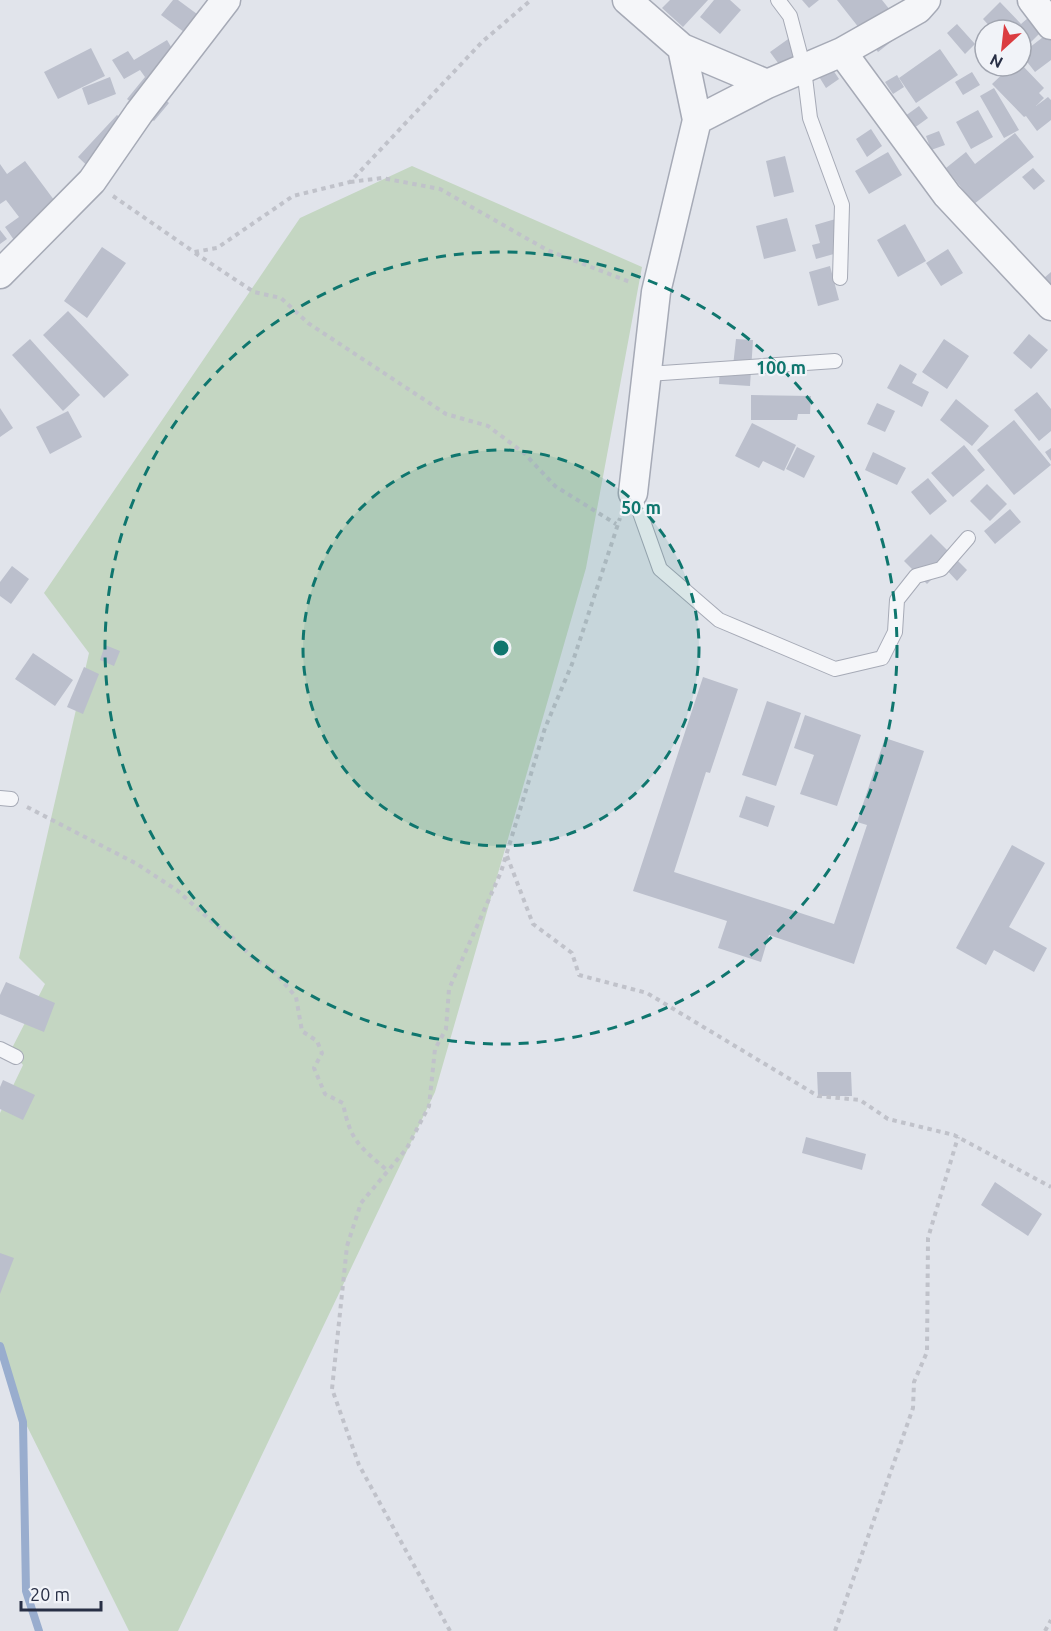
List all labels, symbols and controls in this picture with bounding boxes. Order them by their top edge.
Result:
north arrow [973,18,1033,78]
text: N [987,51,1006,72]
text: 100 m [756,357,806,377]
text: 50 m [621,497,661,517]
centre of rings [491,638,511,658]
scale bar [21,1574,100,1612]
text: 20 m [30,1584,70,1604]

